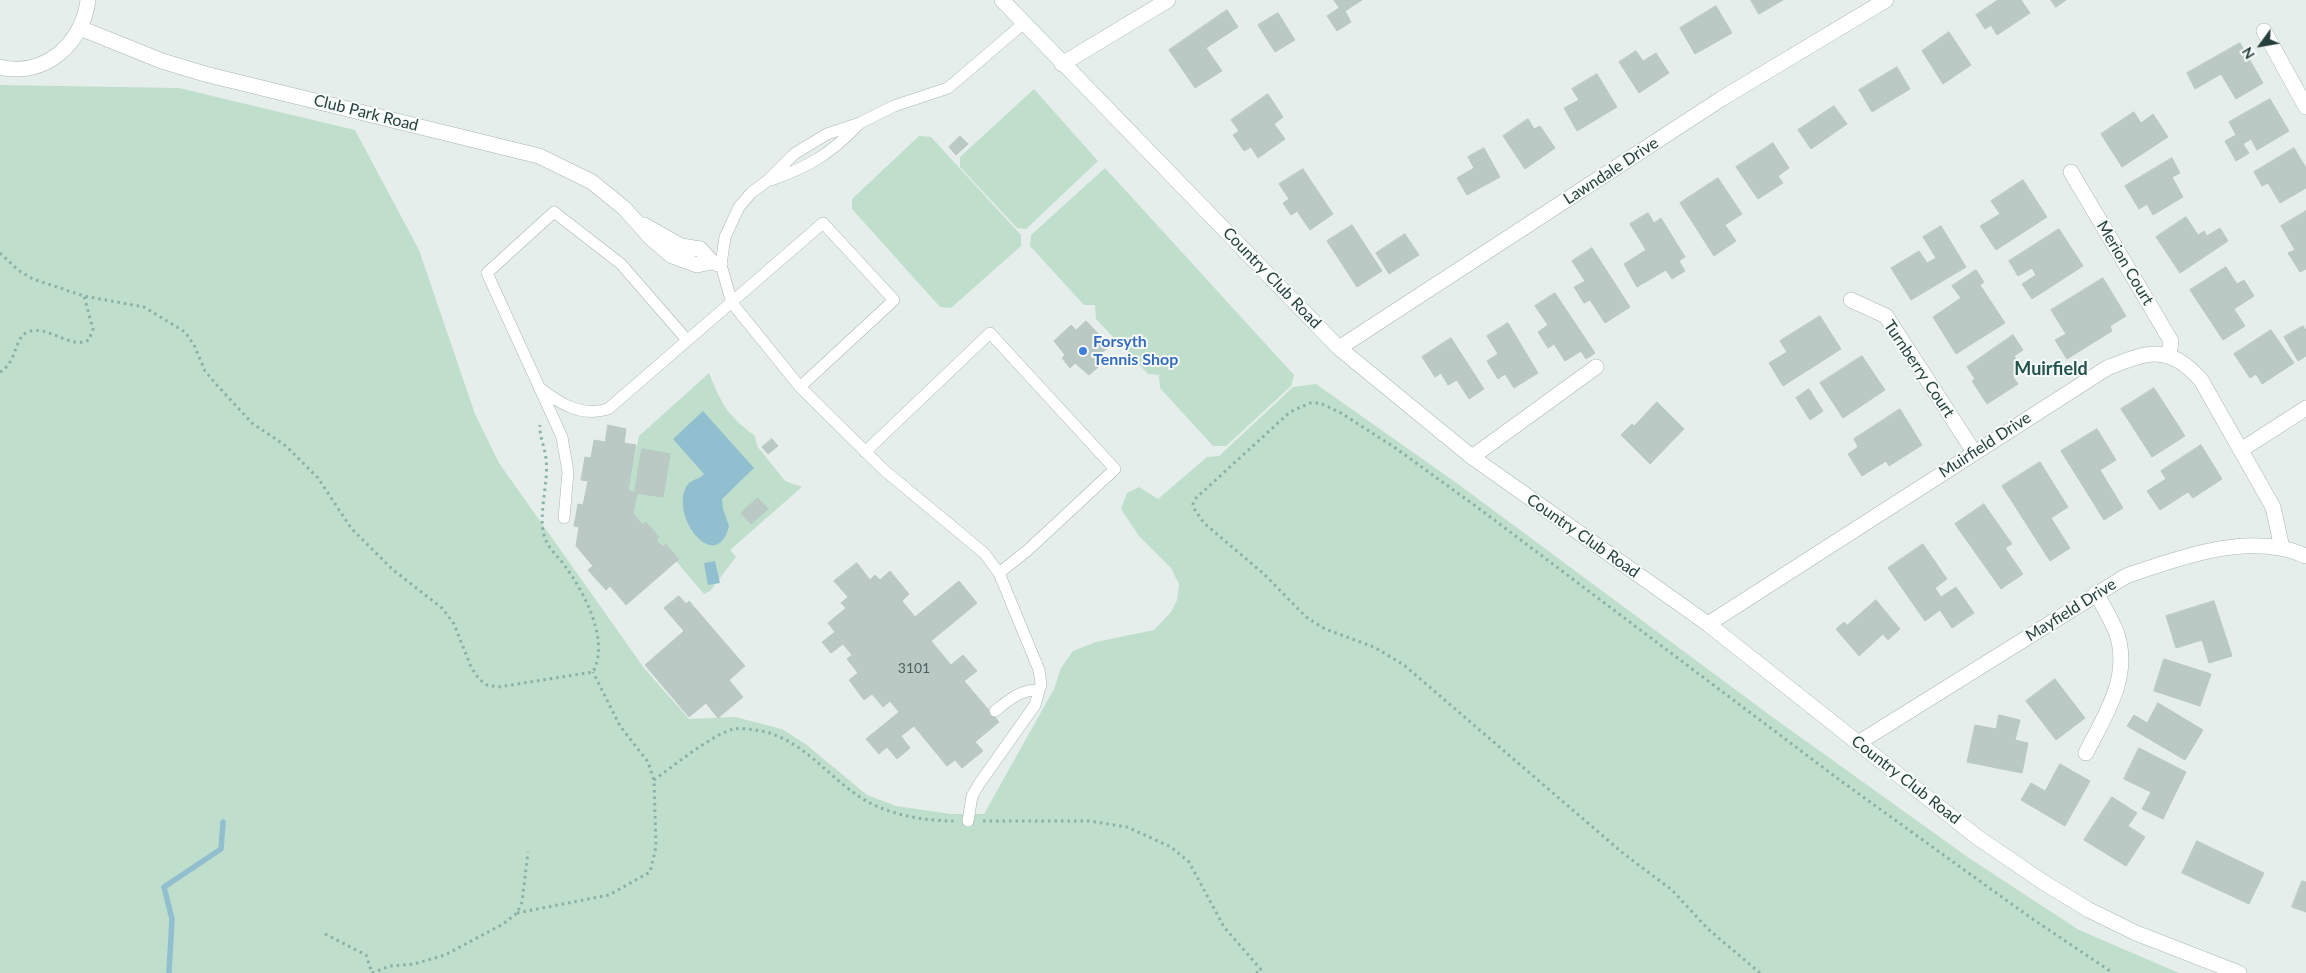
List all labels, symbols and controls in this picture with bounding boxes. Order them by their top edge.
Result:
north arrow [2236,20,2286,70]
text: N [2238,44,2258,62]
street label: Club Park Road [312,91,420,135]
street label: Lawndale Drive [1560,133,1662,209]
street label: Merion Court [2092,217,2158,309]
street label: Country Club Road [1219,223,1325,333]
street label: Turnberry Court [1879,317,1959,421]
place label: Forsyth Tennis Shop [1093,332,1178,370]
marker: Forsyth Tennis Shop [1077,345,1089,357]
district label: Muirfield [2014,358,2088,380]
street label: Muirfield Drive [1935,408,2035,482]
street label: Country Club Road [1523,490,1643,582]
street label: Mayfield Drive [2022,575,2120,645]
house number: 3101 [898,660,930,676]
street label: Country Club Road [1848,731,1964,829]

